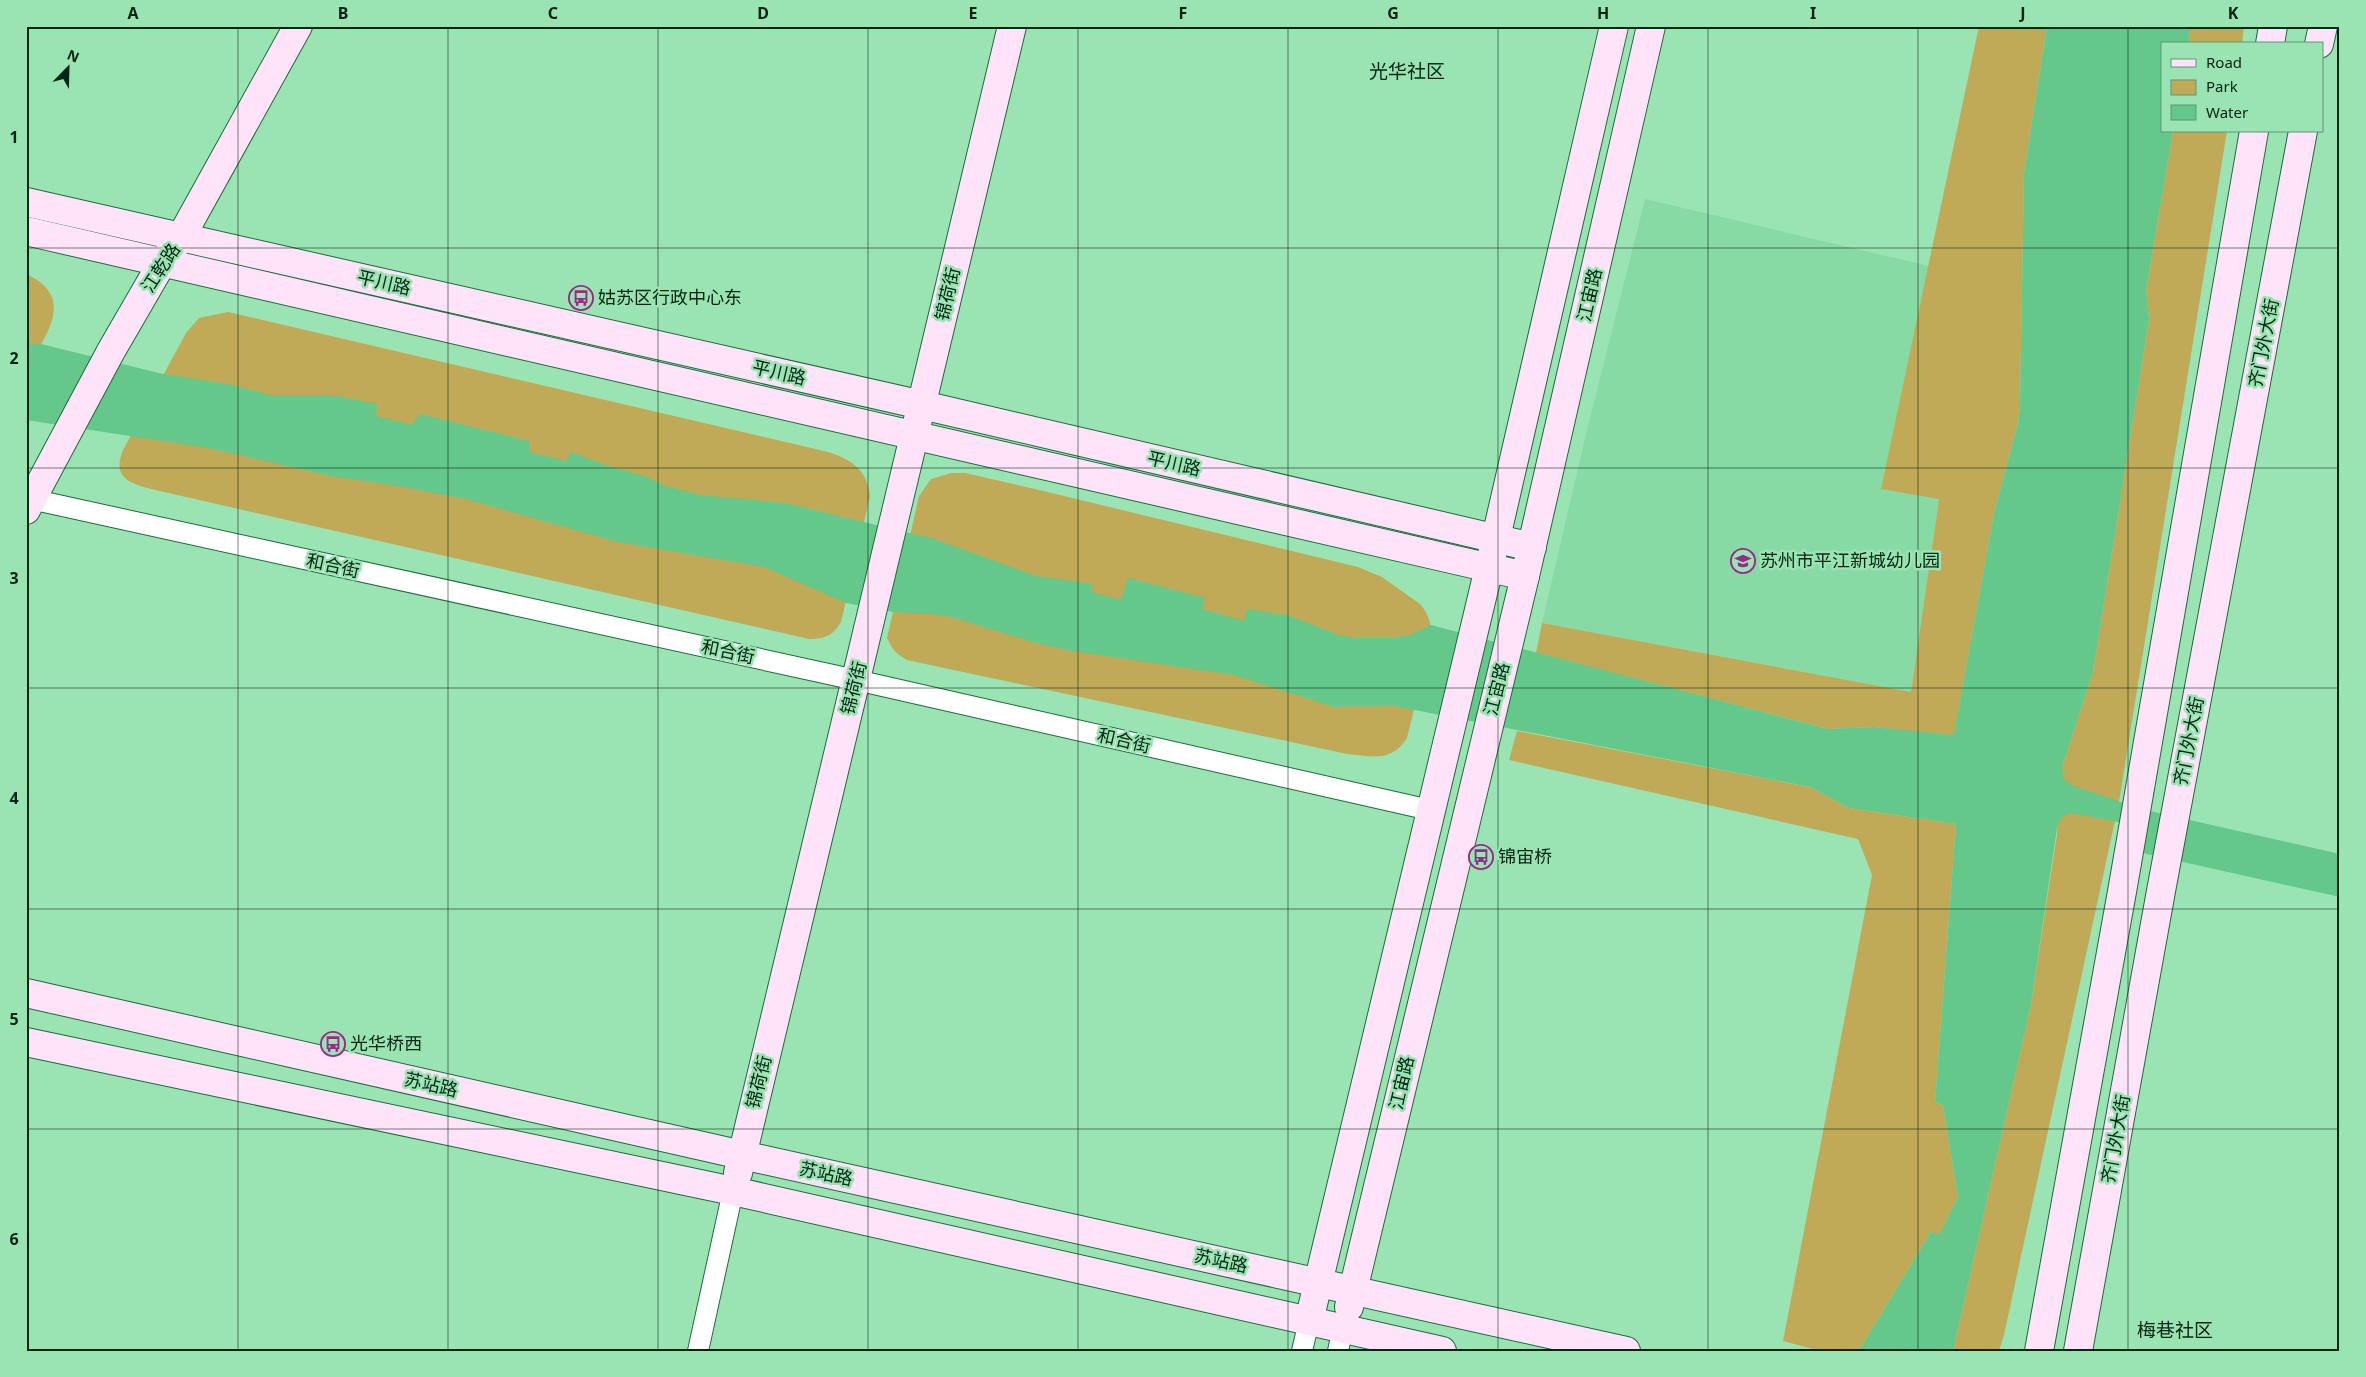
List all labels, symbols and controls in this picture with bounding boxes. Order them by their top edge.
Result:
text: A [127,2,139,24]
text: B [338,2,348,24]
text: C [548,2,558,24]
text: D [757,2,769,24]
text: E [969,2,978,24]
text: F [1179,2,1187,24]
text: G [1387,2,1399,24]
text: H [1597,2,1609,24]
text: I [1810,2,1816,24]
text: J [2018,2,2026,24]
text: K [2228,2,2239,24]
north arrow [42,42,92,92]
legend [2161,42,2324,132]
text: N [64,45,82,67]
text: Road [2206,52,2242,72]
district label: 光华社区 [1369,58,1445,84]
text: Park [2206,76,2238,96]
text: Water [2206,102,2248,122]
text: 1 [9,126,19,148]
street label: 江乾路 [135,238,185,297]
street label: 平川路 [355,264,413,300]
street label: 锦荷街 [929,265,965,323]
street label: 江宙路 [1571,266,1607,324]
bus stop icon: 姑苏区行政中心东 [568,285,594,311]
place label: 姑苏区行政中心东 [598,285,742,309]
street label: 齐门外大街 [2243,296,2283,389]
text: 2 [9,347,19,369]
street label: 平川路 [750,354,808,390]
street label: 平川路 [1145,445,1203,481]
street label: 和合街 [304,548,362,582]
school or university icon: 苏州市平江新城幼儿园 [1730,548,1756,574]
place label: 苏州市平江新城幼儿园 [1760,548,1940,572]
text: 3 [9,567,19,589]
street label: 和合街 [699,634,757,668]
street label: 锦荷街 [835,659,871,717]
street label: 江宙路 [1478,660,1514,718]
street label: 齐门外大街 [2168,694,2208,787]
street label: 和合街 [1095,722,1153,758]
text: 4 [9,787,19,809]
bus stop icon: 锦宙桥 [1468,844,1494,870]
place label: 锦宙桥 [1498,844,1552,868]
text: 5 [9,1008,19,1030]
bus stop icon: 光华桥西 [320,1031,346,1057]
place label: 光华桥西 [350,1031,422,1055]
street label: 锦荷街 [740,1053,776,1111]
street label: 江宙路 [1383,1054,1419,1112]
street label: 苏站路 [402,1066,460,1102]
street label: 齐门外大街 [2095,1092,2135,1185]
street label: 苏站路 [797,1156,855,1190]
text: 6 [9,1228,19,1250]
street label: 苏站路 [1192,1243,1250,1277]
district label: 梅巷社区 [2137,1317,2213,1343]

